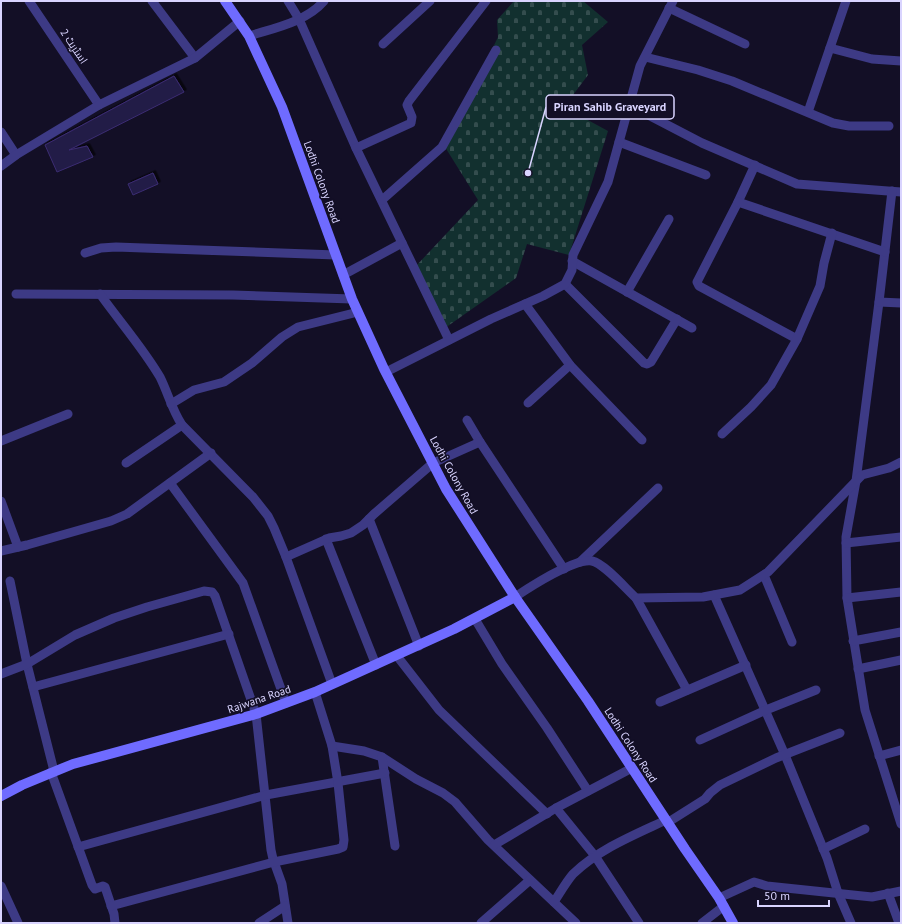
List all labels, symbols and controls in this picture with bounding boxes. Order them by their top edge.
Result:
street label: اسٹریٹ 2 [57,26,91,66]
callout: Piran Sahib Graveyard [546,95,674,119]
text: Piran Sahib Graveyard [554,99,666,114]
street label: Lodhi Colony Road [301,139,343,225]
street label: Lodhi Colony Road [427,434,481,516]
street label: Rajwana Road [225,682,293,716]
street label: Lodhi Colony Road [602,705,661,785]
scale bar [758,882,829,908]
text: 50 m [764,888,790,903]

